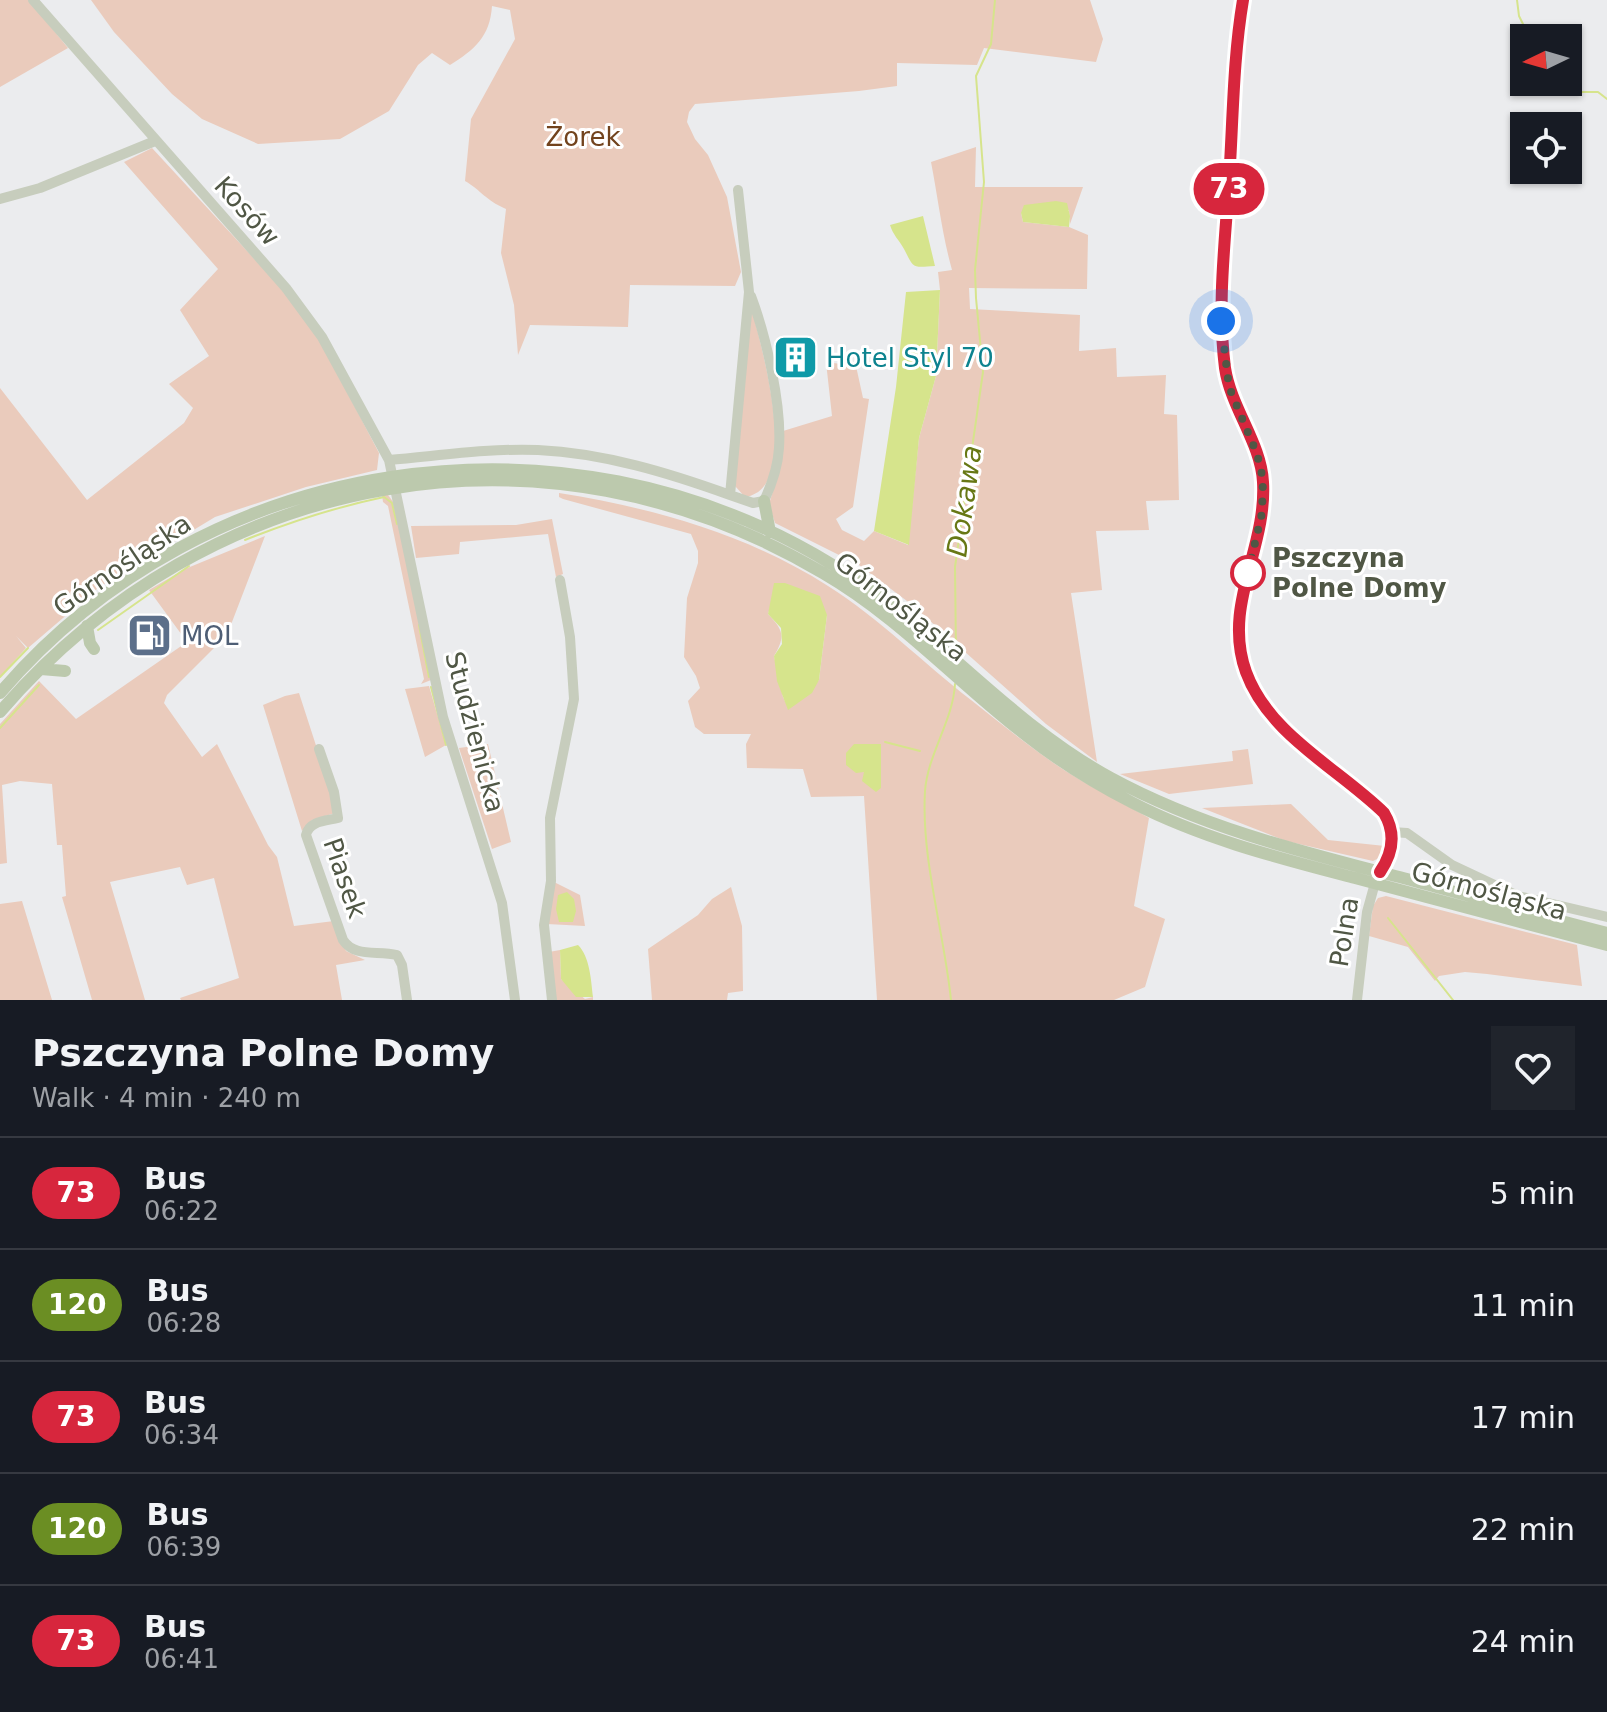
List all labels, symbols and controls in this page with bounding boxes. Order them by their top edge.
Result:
north arrow [1510,24,1582,96]
map controls [1510,24,1582,184]
button: locate [1510,112,1582,184]
park label: Żorek [546,121,620,152]
line badge: 73 [1193,163,1265,215]
street label: Kosów [208,170,286,252]
text: 73 [1210,172,1248,205]
your location [1201,301,1241,341]
building icon: Hotel Styl 70 [771,334,819,382]
place label: Hotel Styl 70 [826,343,994,373]
water label: Dokawa [940,443,989,559]
street label: Górnośląska [48,508,196,622]
place label: Pszczyna Polne Domy [1272,543,1447,603]
street label: Górnośląska [829,546,973,668]
marker: Pszczyna Polne Domy [1231,556,1265,590]
fuel station icon: MOL [126,612,174,660]
place label: MOL [181,621,239,651]
street label: Studzienicka [439,648,511,816]
street label: Piasek [317,834,373,922]
street label: Górnośląska [1408,856,1570,926]
street label: Polna [1324,895,1364,969]
button: heart [1491,1026,1575,1110]
text: Pszczyna Polne Domy [32,1031,494,1075]
text: Walk · 4 min · 240 m [32,1083,301,1113]
text: Bus [144,1161,206,1196]
text: 73 [57,1176,95,1209]
text: 5 min [1490,1176,1575,1211]
text: 06:22 [144,1196,219,1226]
text: Bus [146,1273,209,1308]
text: 120 [48,1288,106,1321]
text: 11 min [1471,1288,1575,1323]
text: 06:28 [146,1308,221,1338]
text: Bus [144,1385,206,1420]
text: 73 [57,1400,95,1433]
text: 17 min [1471,1400,1575,1435]
text: 06:34 [144,1420,219,1450]
text: Bus [146,1497,209,1532]
text: 120 [48,1512,106,1545]
text: 22 min [1471,1512,1575,1547]
text: 06:39 [146,1532,221,1562]
text: Bus [144,1609,206,1644]
text: 73 [57,1624,95,1657]
text: 24 min [1471,1624,1575,1659]
text: 06:41 [144,1644,219,1674]

